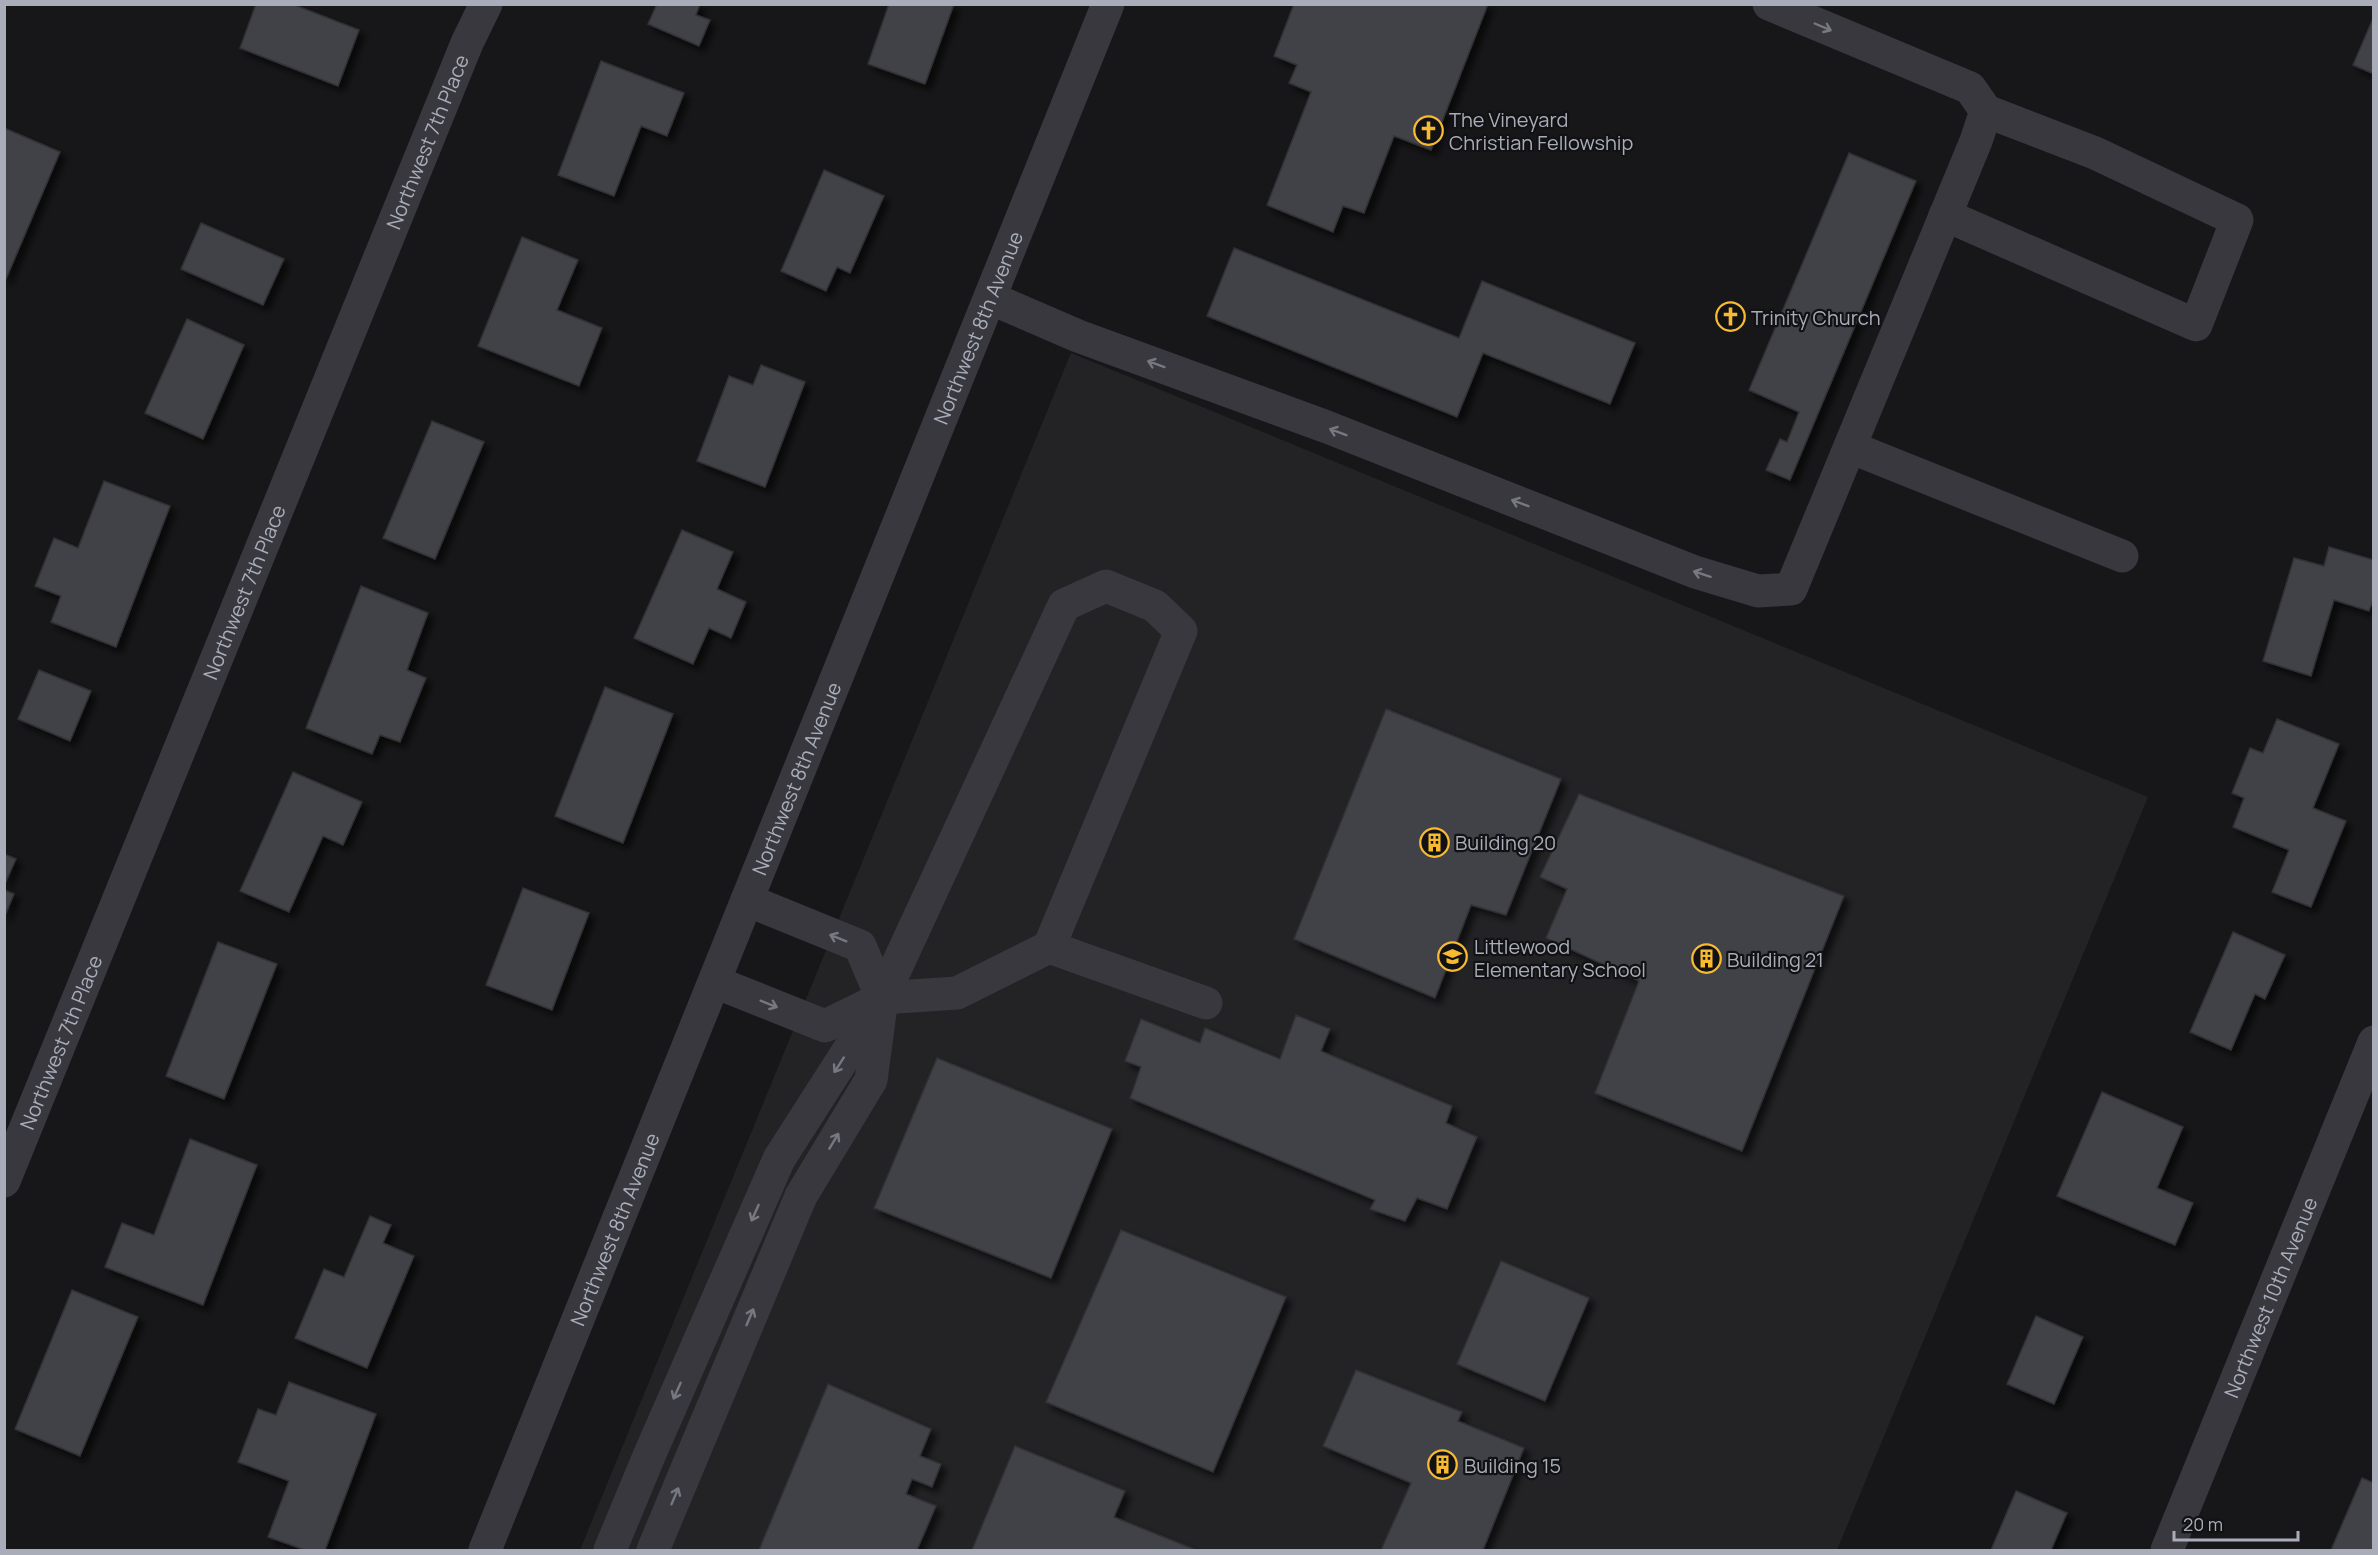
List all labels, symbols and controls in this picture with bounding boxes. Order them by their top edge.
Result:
one-way arrow [1814,22,1832,33]
street label: Northwest 7th Place [379,50,474,233]
place label: The Vineyard Christian Fellowship [1449,106,1633,156]
church icon: The Vineyard Christian Fellowship [1412,115,1444,147]
street label: Northwest 8th Avenue [927,227,1029,428]
church icon: Trinity Church [1714,301,1746,333]
place label: Trinity Church [1751,304,1881,331]
one-way arrow [1147,358,1165,369]
one-way arrow [1330,426,1348,437]
one-way arrow [1511,497,1530,508]
street label: Northwest 7th Place [196,501,291,683]
one-way arrow [1693,567,1712,578]
street label: Northwest 8th Avenue [745,678,847,879]
building icon: Building 20 [1418,826,1450,858]
place label: Building 20 [1455,829,1556,856]
one-way arrow [830,932,848,943]
place label: Littlewood Elementary School [1474,933,1646,983]
school or university icon: Littlewood Elementary School [1437,941,1469,973]
building icon: Building 21 [1690,943,1722,975]
place label: Building 21 [1727,946,1824,973]
street label: Northwest 7th Place [13,951,108,1133]
one-way arrow [759,999,778,1010]
one-way arrow [832,1056,844,1073]
street label: Northwest 8th Avenue [563,1129,665,1330]
one-way arrow [829,1133,841,1150]
street label: Northwest 10th Avenue [2217,1193,2323,1401]
one-way arrow [749,1203,760,1221]
one-way arrow [745,1308,756,1326]
one-way arrow [671,1382,682,1400]
building icon: Building 15 [1427,1449,1459,1481]
place label: Building 15 [1464,1452,1561,1479]
one-way arrow [670,1488,681,1506]
scale bar [2174,1504,2298,1542]
text: 20 m [2183,1512,2223,1536]

